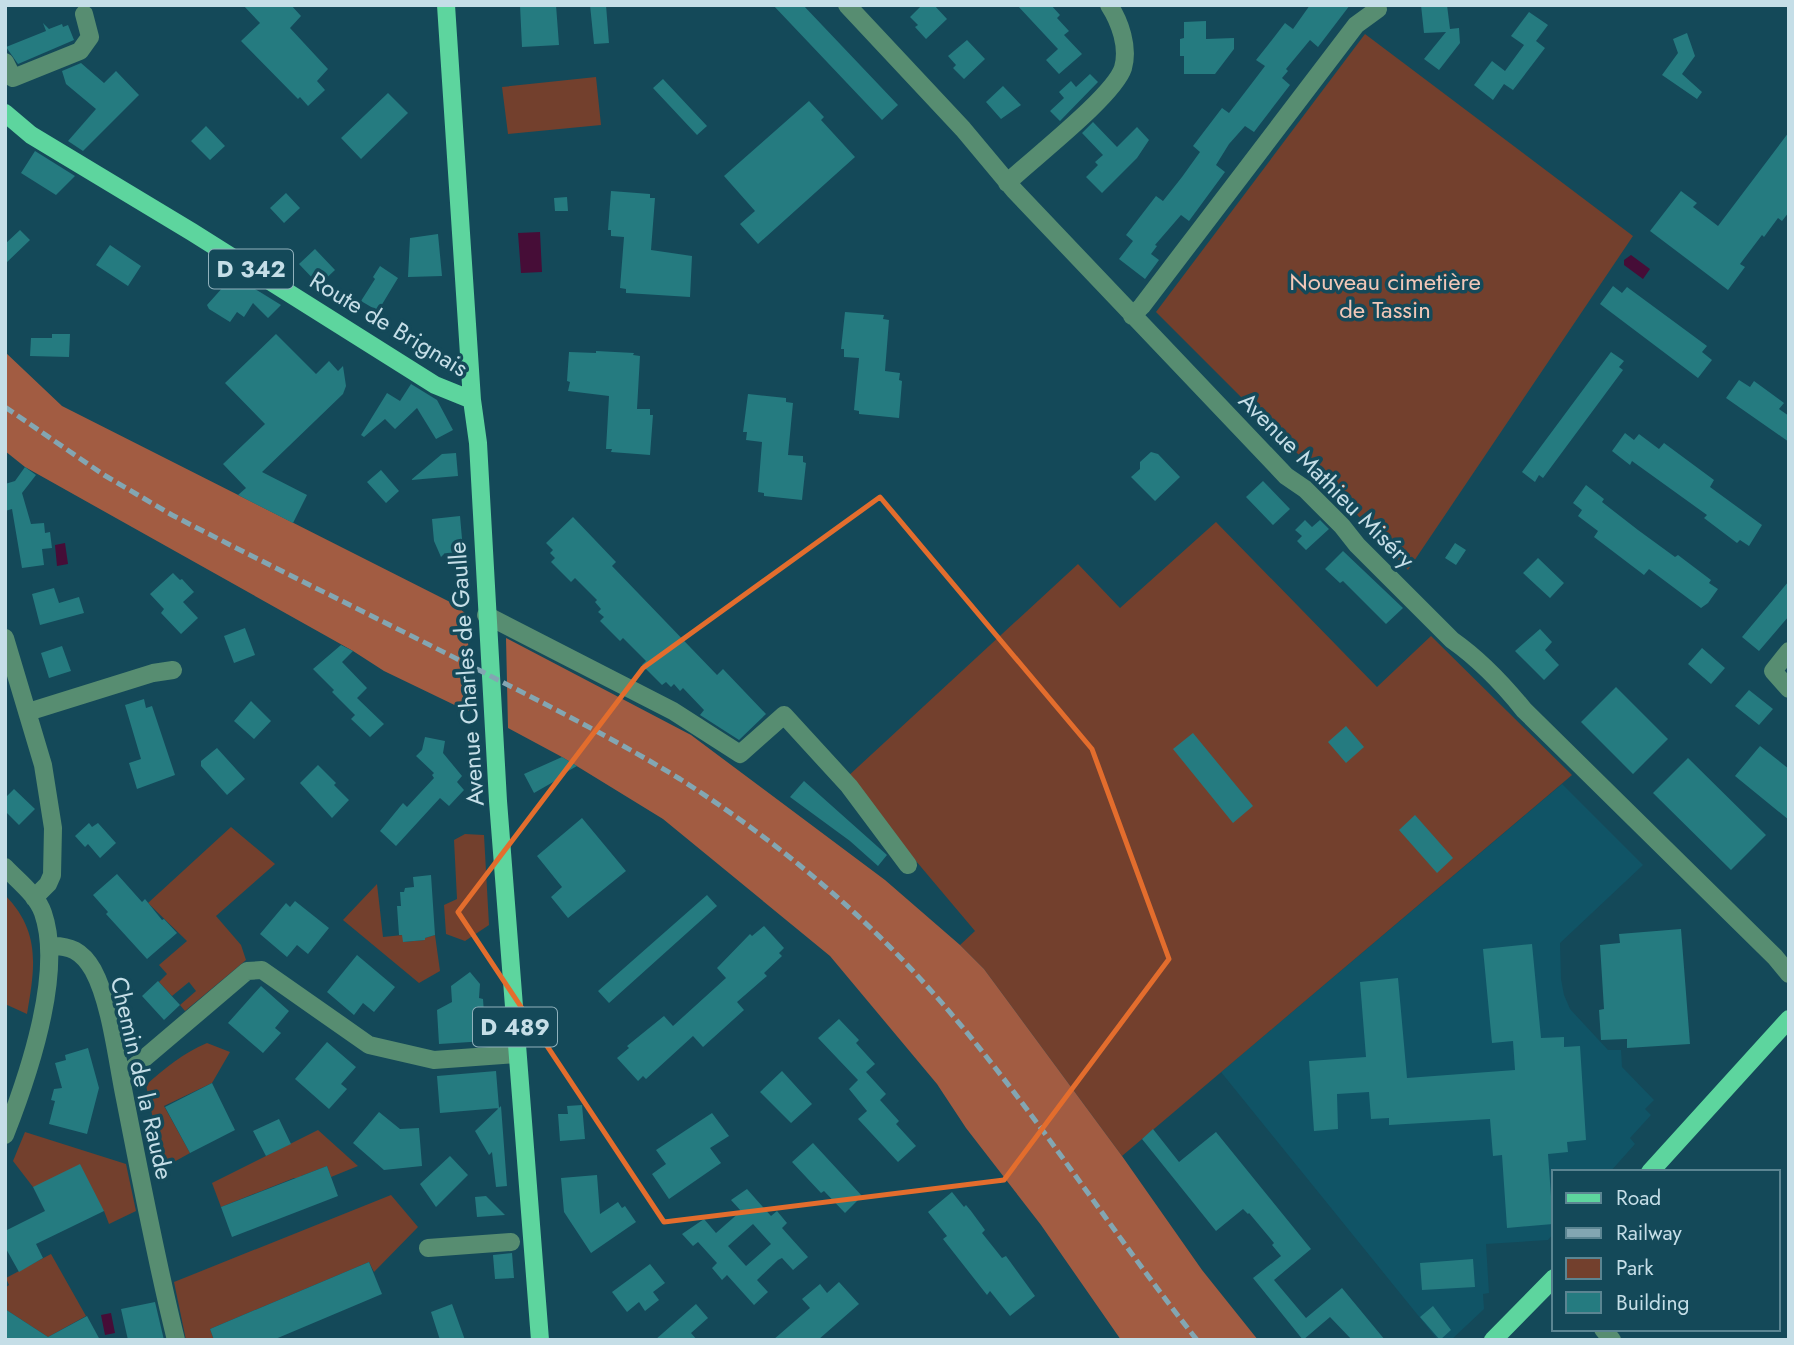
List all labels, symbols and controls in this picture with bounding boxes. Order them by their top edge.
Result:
road number: D 342 [209,250,293,288]
street label: Route de Brignais [303,263,475,385]
park label: Nouveau cimetière de Tassin [1289,264,1481,327]
street label: Avenue Mathieu Miséry [1231,384,1423,576]
street label: Avenue Charles de Gaulle [439,541,493,807]
street label: Chemin de la Raude [102,973,182,1183]
road number: D 489 [473,1008,557,1046]
legend [1552,1170,1780,1331]
text: Road [1616,1183,1661,1213]
text: Railway [1616,1218,1682,1248]
text: Park [1616,1253,1654,1283]
text: Building [1616,1288,1689,1318]

